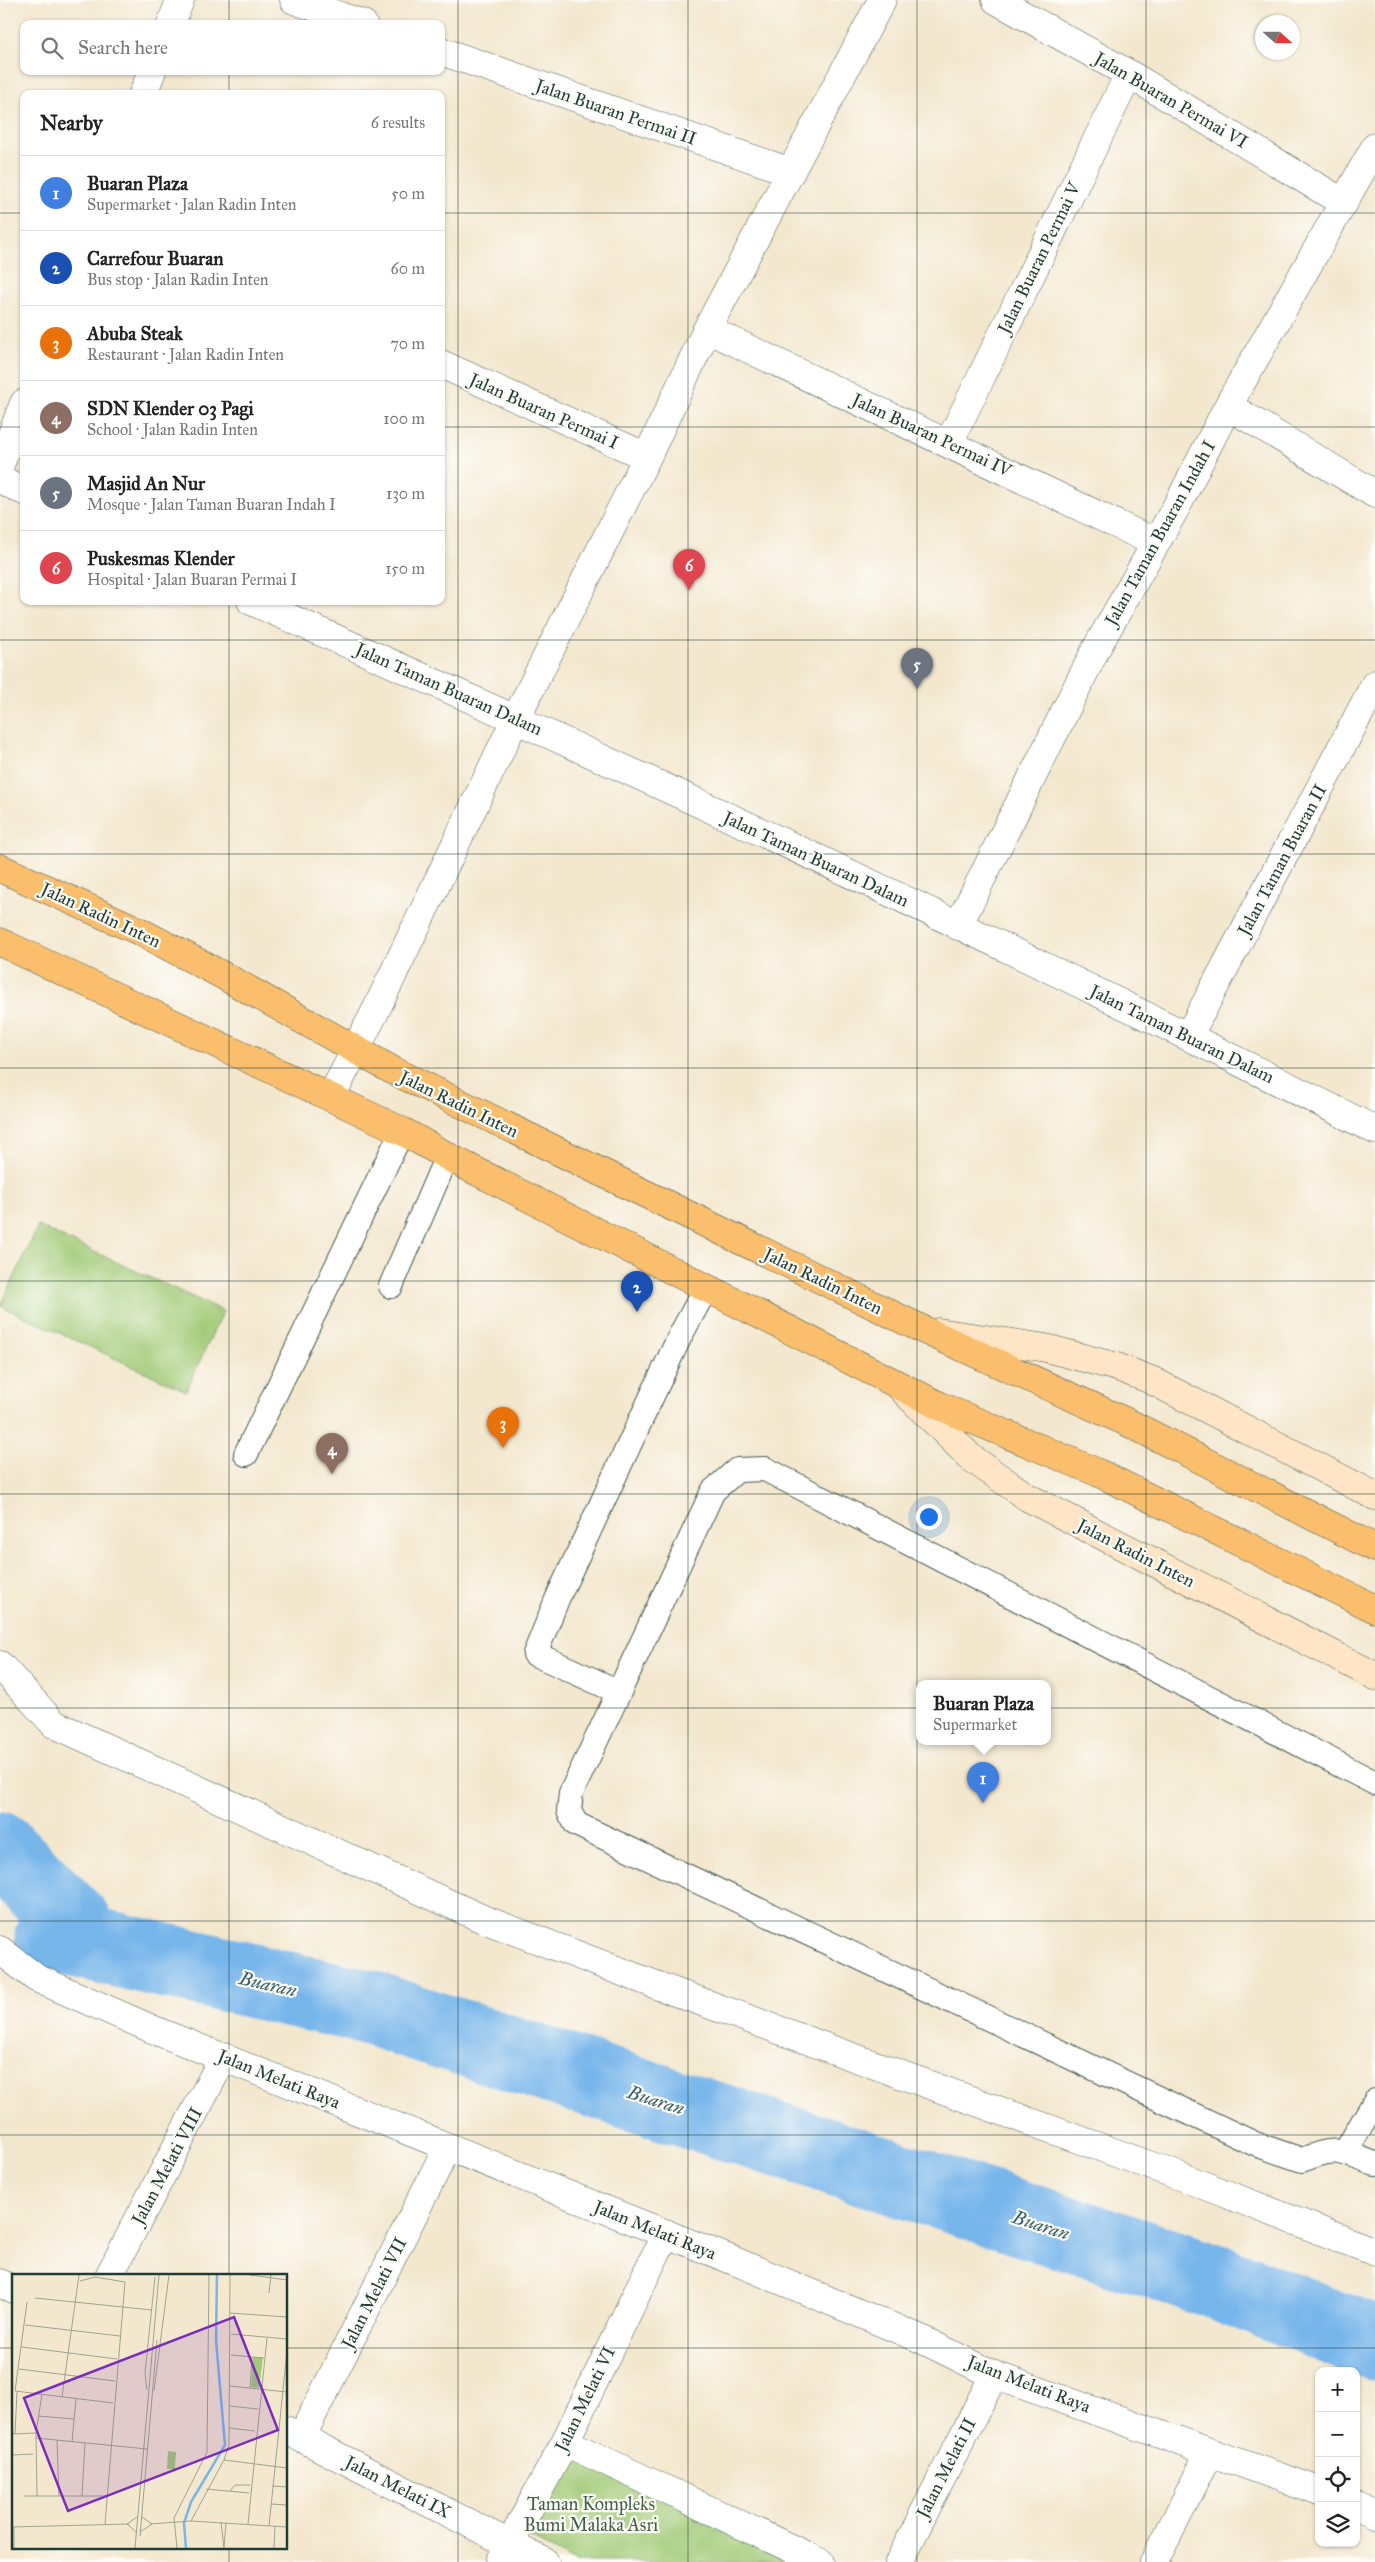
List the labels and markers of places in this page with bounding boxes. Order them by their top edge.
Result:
pin: 6 [673,549,705,590]
pin: 5 [901,648,933,689]
pin: 2 [621,1271,653,1312]
pin: 3 [487,1407,519,1448]
pin: 4 [316,1433,348,1474]
pin: 1 [967,1762,999,1803]

